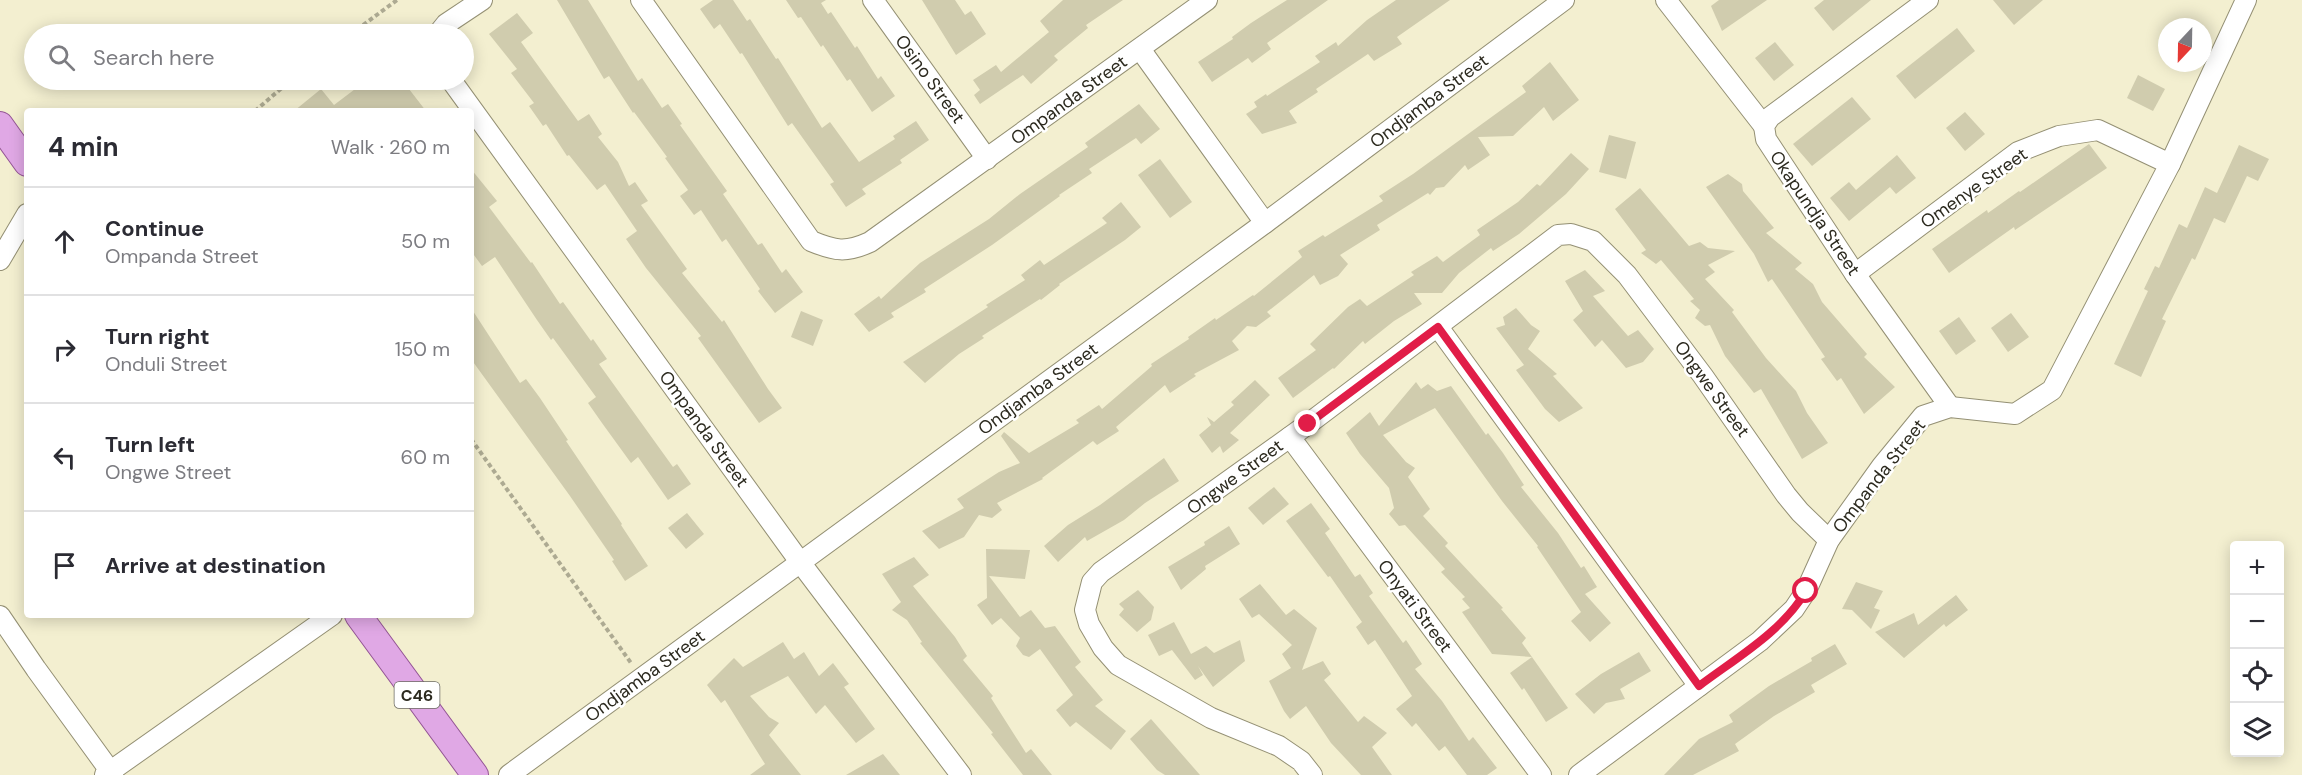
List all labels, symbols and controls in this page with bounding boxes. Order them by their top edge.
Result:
north arrow [2158,18,2212,72]
search box [24,24,474,90]
street label: Osino Street [890,30,970,128]
icon: search [45,41,78,74]
text: Search here [93,43,214,72]
street label: Ondjamba Street [1365,48,1493,154]
street label: Ompanda Street [1006,50,1132,150]
text: 4 min [48,130,119,164]
text: Walk · 260 m [331,134,450,160]
street label: Omenye Street [1916,142,2032,234]
street label: Okapundja Street [1764,146,1866,280]
text: Continue [105,214,204,243]
icon: ahead [48,225,81,258]
text: 50 m [401,228,450,254]
text: Ompanda Street [105,243,259,269]
text: Turn right [105,322,210,351]
icon: right [48,333,81,366]
text: 150 m [395,336,450,362]
street label: Ongwe Street [1669,336,1755,442]
street label: Ondjamba Street [973,337,1103,441]
text: Onduli Street [105,351,227,377]
street label: Ompanda Street [654,366,754,492]
route end [1294,410,1320,436]
street label: Ompanda Street [1827,414,1931,538]
text: Turn left [105,430,195,459]
street label: Ongwe Street [1182,434,1288,520]
icon: left [48,441,81,474]
text: 60 m [401,444,450,470]
text: Ongwe Street [105,459,231,485]
map controls [2230,541,2284,757]
button: + [2230,541,2284,595]
icon: arrive [48,549,81,582]
text: Arrive at destination [105,551,326,580]
street label: Onyati Street [1372,555,1458,657]
route start [1792,577,1818,603]
button: − [2230,595,2284,649]
street label: Ondjamba Street [580,624,710,728]
button: locate [2230,649,2284,703]
road number: C46 [394,682,440,708]
button: layers [2230,703,2284,757]

